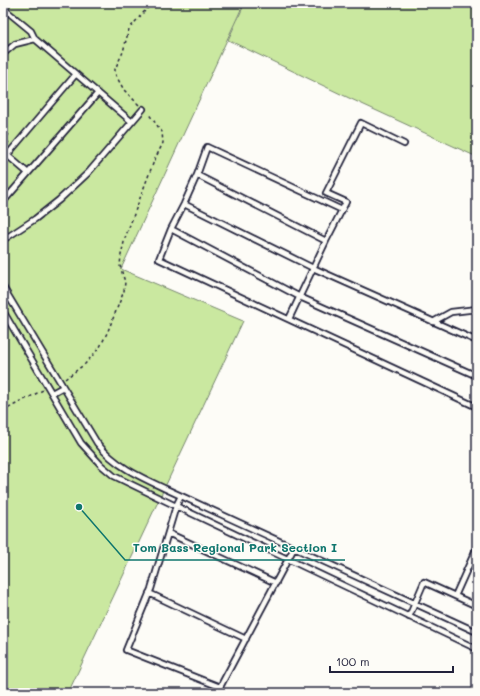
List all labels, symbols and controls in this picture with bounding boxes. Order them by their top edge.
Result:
callout: Tom Bass Regional Park Section I [125,536,345,560]
text: Tom Bass Regional Park Section I [133,539,337,555]
scale bar [330,648,453,674]
text: 100 m [336,653,370,669]

